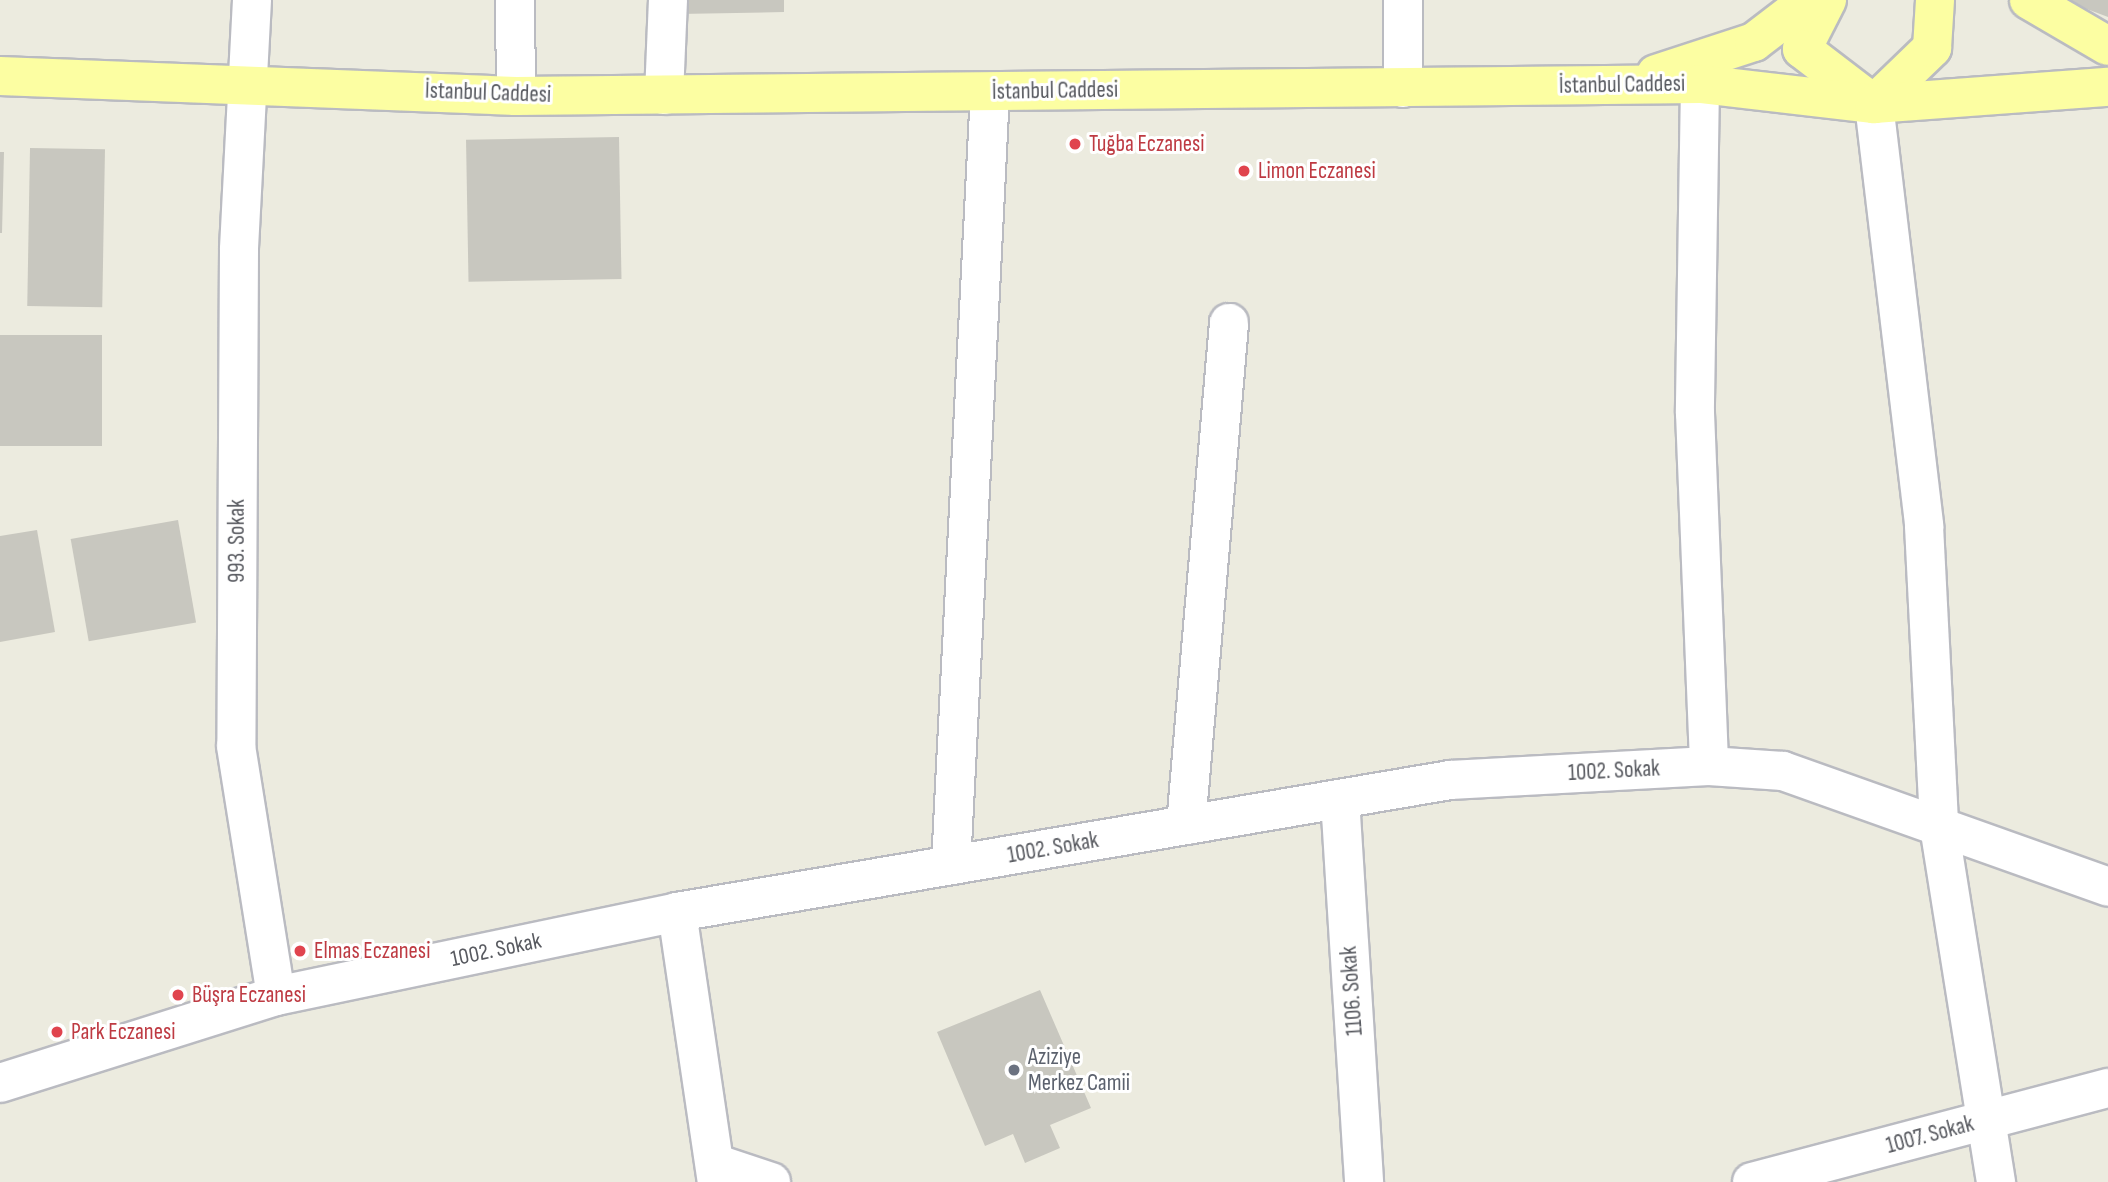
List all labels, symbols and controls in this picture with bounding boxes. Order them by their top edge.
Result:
street label: İstanbul Caddesi [1559,70,1685,100]
street label: İstanbul Caddesi [992,76,1118,106]
street label: İstanbul Caddesi [424,77,552,109]
place label: Tuğba Eczanesi [1089,130,1205,158]
marker: Tuğba Eczanesi [1067,136,1083,152]
place label: Limon Eczanesi [1258,157,1376,185]
marker: Limon Eczanesi [1236,163,1252,179]
street label: 993. Sokak [223,499,251,583]
street label: 1002. Sokak [1567,755,1661,787]
street label: 1002. Sokak [1005,826,1101,870]
street label: 1002. Sokak [448,927,544,973]
place label: Elmas Eczanesi [314,937,430,965]
marker: Elmas Eczanesi [292,943,308,959]
street label: 1106. Sokak [1335,945,1369,1037]
place label: Büşra Eczanesi [192,981,306,1009]
marker: Büşra Eczanesi [170,987,186,1003]
place label: Park Eczanesi [71,1018,175,1046]
marker: Park Eczanesi [49,1024,65,1040]
place label: Aziziye Merkez Camii [1028,1043,1130,1097]
marker: Aziziye Merkez Camii [1006,1062,1022,1078]
street label: 1007. Sokak [1883,1110,1977,1160]

